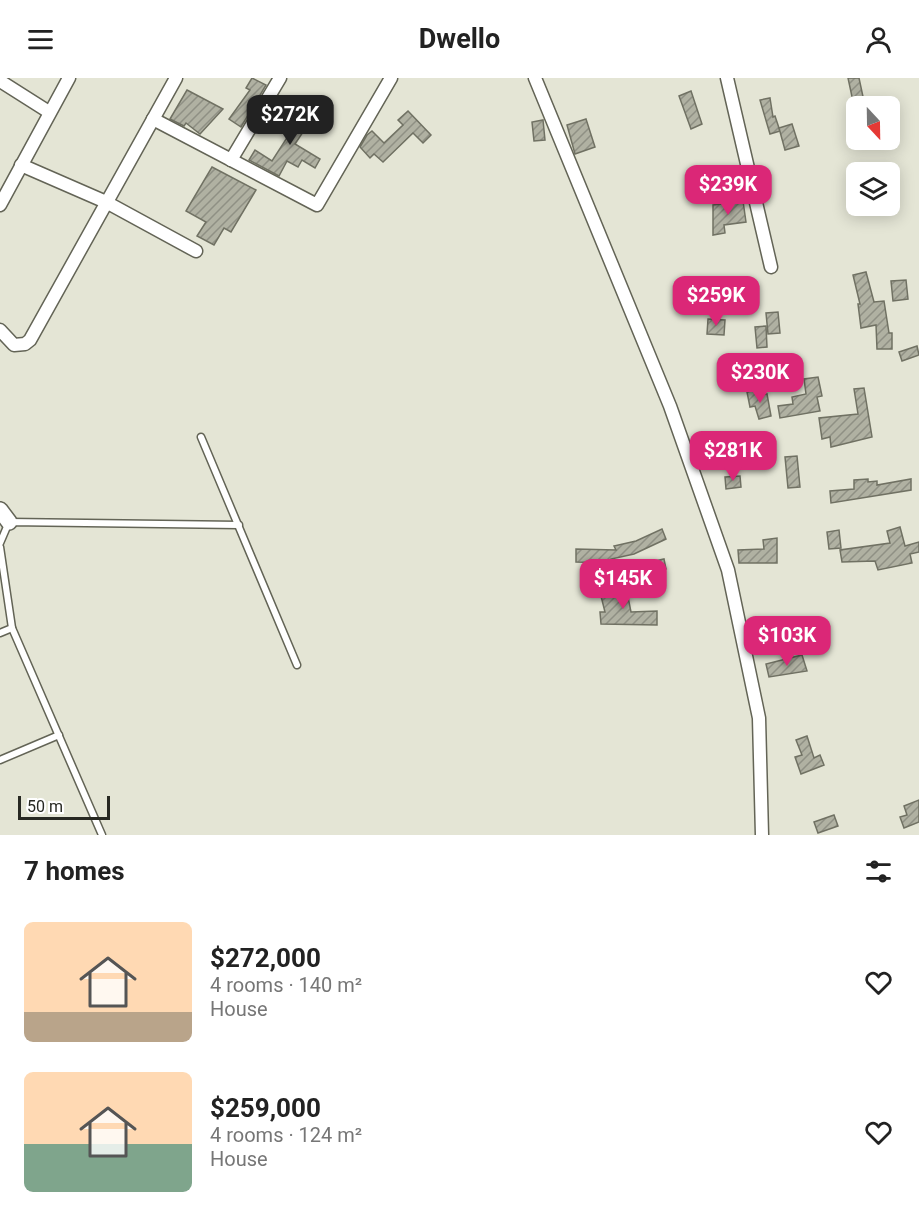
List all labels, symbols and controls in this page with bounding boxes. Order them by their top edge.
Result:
icon: menu [24,23,57,56]
text: Dwello [419,23,500,55]
icon: person [862,23,895,56]
pin: $272K [248,95,332,146]
north arrow [846,96,900,150]
map controls [846,96,900,216]
text: $272K [261,102,319,126]
button: layers [846,162,900,216]
pin: $239K [686,165,770,216]
text: $239K [699,172,757,196]
pin: $259K [674,276,758,327]
text: $259K [687,283,745,307]
pin: $230K [718,353,802,404]
text: $230K [731,360,789,384]
pin: $281K [691,431,775,482]
text: $281K [704,438,762,462]
pin: $145K [581,559,665,610]
text: $145K [594,566,652,590]
pin: $103K [745,616,829,667]
text: $103K [758,623,816,647]
scale bar [18,793,110,820]
text: 50 m [27,797,63,816]
icon: filters [862,855,895,888]
text: 7 homes [24,856,125,886]
text: $272,000 [210,943,321,973]
icon: home [72,946,144,1018]
icon: heart [862,966,895,999]
text: 4 rooms · 140 m² [210,973,362,997]
text: House [210,997,268,1021]
text: $259,000 [210,1093,321,1123]
icon: home [72,1096,144,1168]
icon: heart [862,1116,895,1149]
text: 4 rooms · 124 m² [210,1123,362,1147]
text: House [210,1147,268,1171]

